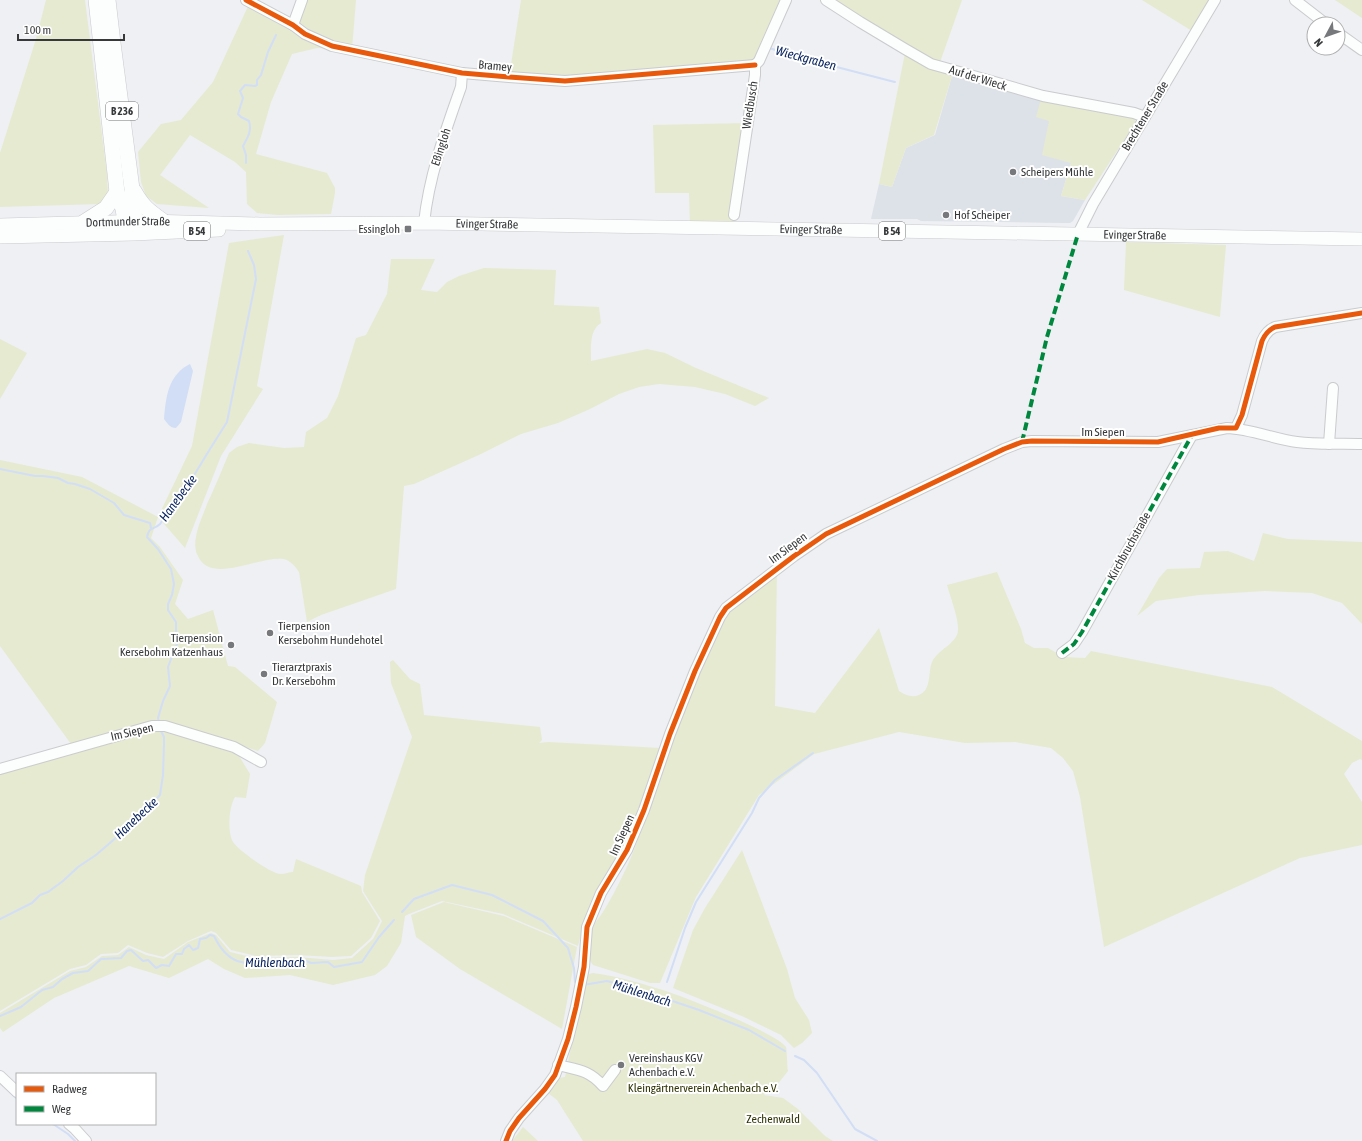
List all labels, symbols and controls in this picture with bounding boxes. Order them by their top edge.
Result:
scale bar [18,16,124,42]
north arrow [1306,16,1346,56]
text: 100 m [24,23,51,37]
text: N [1312,36,1325,49]
water label: Wieckgraben [774,43,839,73]
street label: Bramey [478,58,512,74]
street label: Auf der Wieck [947,63,1009,94]
street label: Brechtener Straße [1119,79,1171,153]
street label: Wiedbusch [739,80,761,130]
road number: B 236 [106,102,138,120]
street label: Eßingloh [428,126,454,168]
place label: Scheipers Mühle [1021,165,1093,179]
marker: Scheipers Mühle [1008,167,1018,177]
place label: Hof Scheiper [954,208,1010,222]
marker: Hof Scheiper [941,210,951,220]
street label: Dortmunder Straße [86,214,170,230]
street label: Evinger Straße [455,217,518,232]
road number: B 54 [184,222,210,240]
place label: Essingloh [358,222,400,236]
street label: Evinger Straße [779,222,842,237]
road number: B 54 [879,222,905,240]
marker: Essingloh [403,224,413,234]
street label: Evinger Straße [1103,228,1166,243]
street label: Im Siepen [1081,425,1125,439]
water label: Hanebecke [156,472,200,524]
street label: Kirchbruchstraße [1105,510,1153,582]
street label: Im Siepen [766,530,810,566]
place label: Tierpension Kersebohm Hundehotel [278,619,384,647]
marker: Tierpension Kersebohm Hundehotel [265,628,275,638]
place label: Tierpension Kersebohm Katzenhaus [120,631,223,659]
marker: Tierpension Kersebohm Katzenhaus [226,640,236,650]
place label: Tierarztpraxis Dr. Kersebohm [272,660,336,688]
marker: Tierarztpraxis Dr. Kersebohm [259,669,269,679]
street label: Im Siepen [109,720,155,744]
water label: Hanebecke [111,794,161,842]
street label: Im Siepen [606,812,638,858]
water label: Mühlenbach [245,955,306,970]
water label: Mühlenbach [611,977,674,1010]
place label: Vereinshaus KGV Achenbach e.V. [629,1051,703,1079]
marker: Vereinshaus KGV Achenbach e.V. [616,1060,626,1070]
legend [16,1073,156,1125]
park label: Kleingärtnerverein Achenbach e.V. [628,1081,778,1095]
text: Radweg [52,1082,88,1096]
text: Weg [52,1102,72,1116]
park label: Zechenwald [746,1112,800,1126]

